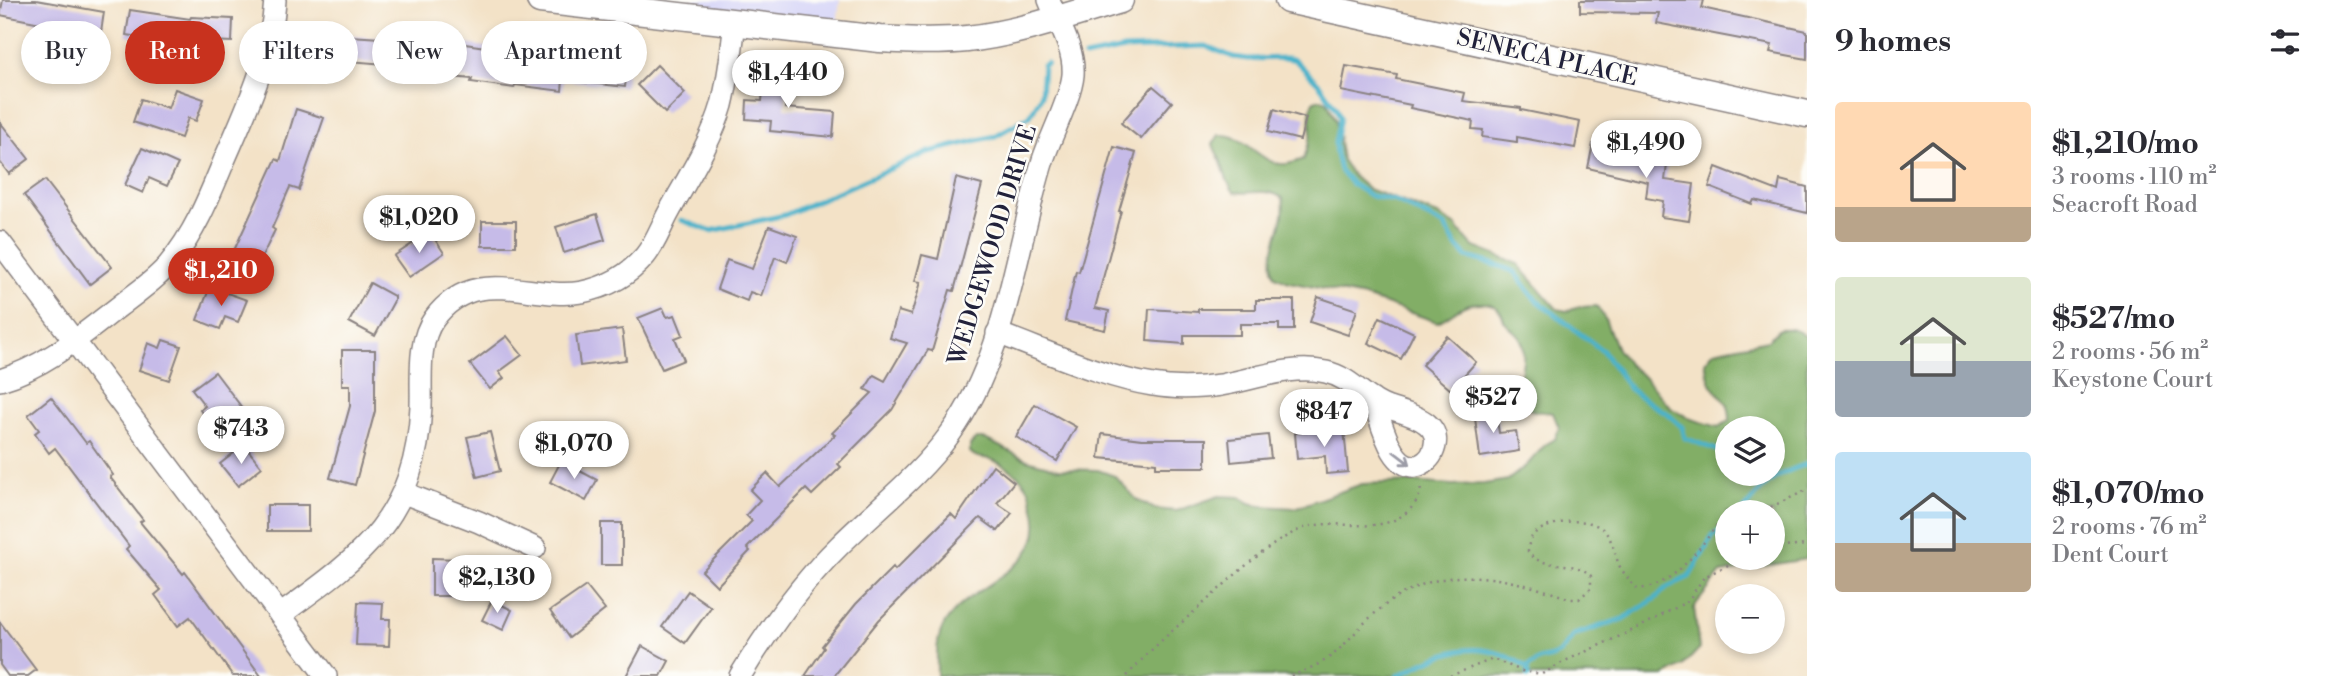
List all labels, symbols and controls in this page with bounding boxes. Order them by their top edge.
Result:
chip: Buy [21,21,111,84]
chip: Rent [125,21,225,84]
chip: Filters [239,21,358,84]
chip: New [372,21,467,84]
chip: Apartment [481,21,647,84]
street label: SENECA PLACE [1454,23,1640,93]
text: 9 homes [1835,23,1951,61]
icon: filters [2266,23,2304,61]
pin: $1,440 [731,50,845,110]
text: $1,440 [748,59,828,87]
pin: $1,490 [1589,120,1703,180]
street label: WEDGEWOOD DRIVE [942,121,1044,370]
text: $1,210/mo [2052,125,2199,163]
text: $1,490 [1607,129,1685,157]
icon: home [1891,130,1975,214]
text: 3 rooms · 110 m² [2052,163,2216,191]
text: Seacroft Road [2052,191,2198,219]
pin: $1,020 [362,196,476,255]
text: $1,020 [379,204,459,232]
pin: $1,210 [164,248,278,308]
text: $1,210 [184,257,258,285]
text: $527/mo [2052,300,2175,338]
icon: home [1891,305,1975,389]
text: 2 rooms · 56 m² [2052,338,2208,366]
text: Keystone Court [2052,366,2213,394]
pin: $527 [1452,376,1534,435]
text: $527 [1465,384,1521,412]
pin: $847 [1283,390,1365,449]
text: $847 [1296,398,1352,426]
pin: $743 [200,406,282,466]
text: $743 [213,415,269,443]
map controls [1715,416,1785,654]
button: layers [1715,416,1785,486]
pin: $1,070 [517,421,631,481]
text: $1,070 [535,430,613,458]
one-way arrow [1392,451,1410,466]
text: $1,070/mo [2052,475,2205,513]
icon: home [1891,480,1975,564]
button: + [1715,500,1785,570]
text: 2 rooms · 76 m² [2052,513,2207,541]
text: Dent Court [2052,541,2169,569]
pin: $2,130 [440,556,554,615]
text: $2,130 [458,564,536,592]
button: − [1715,584,1785,654]

